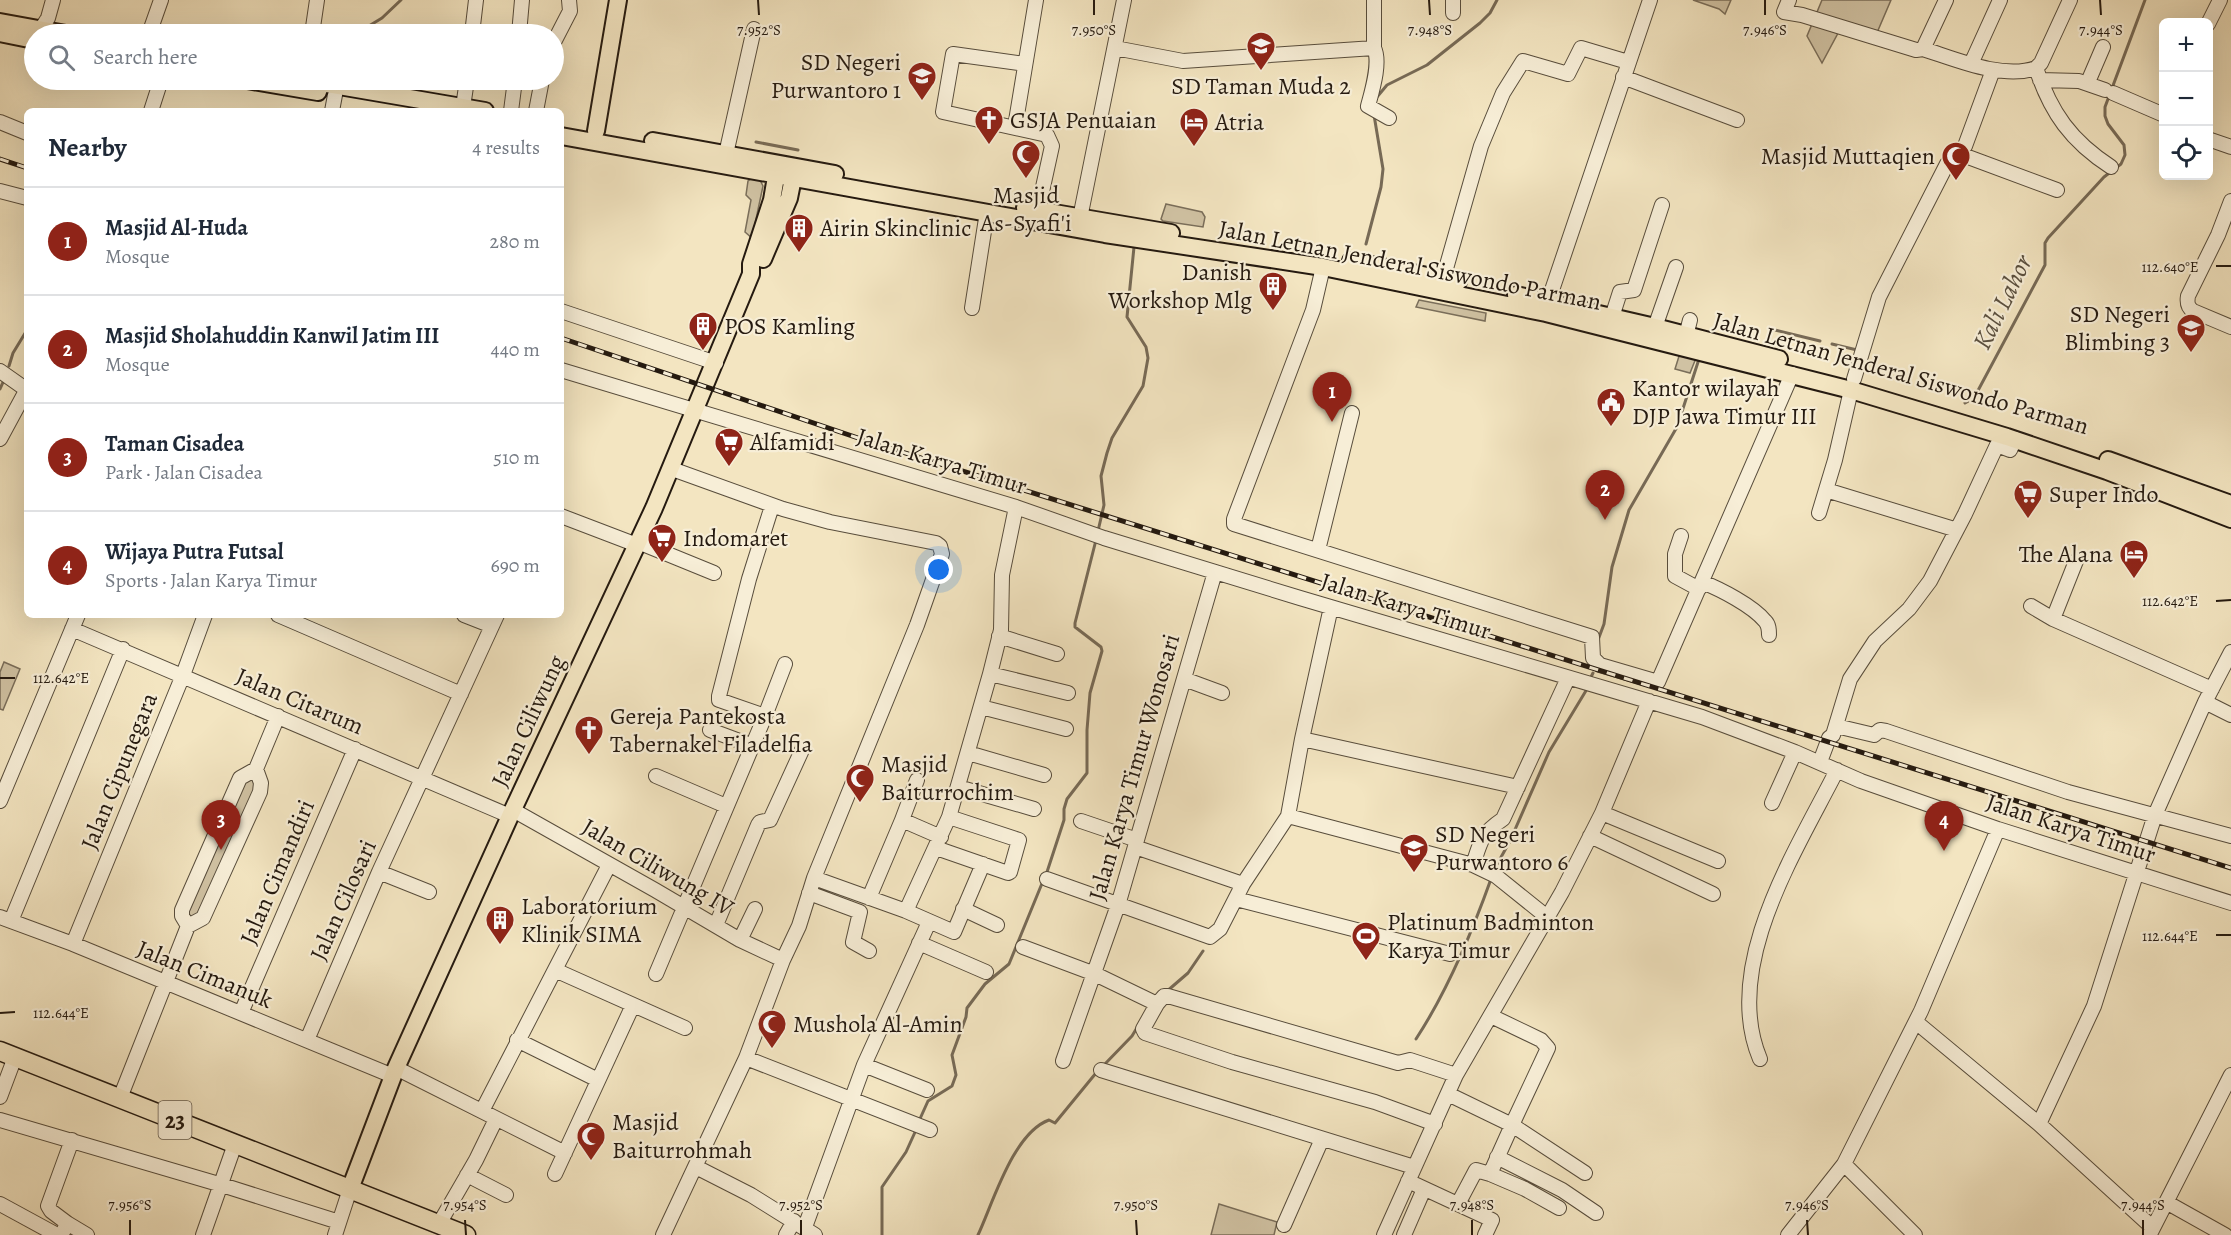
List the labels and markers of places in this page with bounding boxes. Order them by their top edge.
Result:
school or university icon: SD Taman Muda 2 [1245,30,1277,72]
place label: SD Negeri Purwantoro 1 [771,46,901,106]
school or university icon: SD Negeri Purwantoro 1 [906,60,938,102]
place label: SD Taman Muda 2 [1171,70,1351,102]
church icon: GSJA Penuaian [973,104,1005,146]
place label: GSJA Penuaian [1010,104,1156,136]
hotel icon: Atria [1178,106,1210,148]
place label: Atria [1214,106,1265,138]
mosque icon: Masjid As-Syafi'i [1010,138,1042,180]
place label: Masjid Muttaqien [1761,140,1935,172]
mosque icon: Masjid Muttaqien [1940,140,1972,182]
place label: Masjid As-Syafi'i [979,179,1072,239]
building icon: Airin Skinclinic [783,212,815,254]
place label: Airin Skinclinic [819,212,971,244]
place label: Danish Workshop Mlg [1107,256,1252,316]
building icon: Danish Workshop Mlg [1257,270,1289,312]
place label: SD Negeri Blimbing 3 [2064,298,2170,358]
building icon: POS Kamling [687,310,719,352]
place label: POS Kamling [724,310,855,342]
school or university icon: SD Negeri Blimbing 3 [2175,312,2207,354]
pin: 1 [1312,372,1352,422]
place label: Kantor wilayah DJP Jawa Timur III [1632,372,1817,432]
public building icon: Kantor wilayah DJP Jawa Timur III [1595,386,1627,428]
supermarket icon: Alfamidi [713,426,745,468]
place label: Alfamidi [749,426,835,458]
pin: 2 [1586,470,1624,520]
supermarket icon: Super Indo [2012,478,2044,520]
place label: Super Indo [2049,478,2159,510]
supermarket icon: Indomaret [646,522,678,564]
place label: Indomaret [683,522,788,554]
place label: The Alana [2019,538,2114,570]
hotel icon: The Alana [2118,538,2150,580]
place label: Gereja Pantekosta Tabernakel Filadelfia [610,700,814,760]
church icon: Gereja Pantekosta Tabernakel Filadelfia [573,714,605,756]
place label: Masjid Baiturrochim [881,748,1014,808]
mosque icon: Masjid Baiturrochim [844,762,876,804]
pin: 3 [202,800,240,850]
pin: 4 [1924,802,1964,851]
place label: SD Negeri Purwantoro 6 [1435,818,1568,878]
school or university icon: SD Negeri Purwantoro 6 [1398,832,1430,874]
place label: Laboratorium Klinik SIMA [521,890,657,950]
building icon: Laboratorium Klinik SIMA [484,904,516,946]
place label: Platinum Badminton Karya Timur [1387,906,1594,966]
sports icon: Platinum Badminton Karya Timur [1350,920,1382,962]
mosque icon: Mushola Al-Amin [756,1008,788,1050]
place label: Mushola Al-Amin [793,1008,963,1040]
place label: Masjid Baiturrohmah [612,1106,752,1166]
mosque icon: Masjid Baiturrohmah [575,1120,607,1162]

